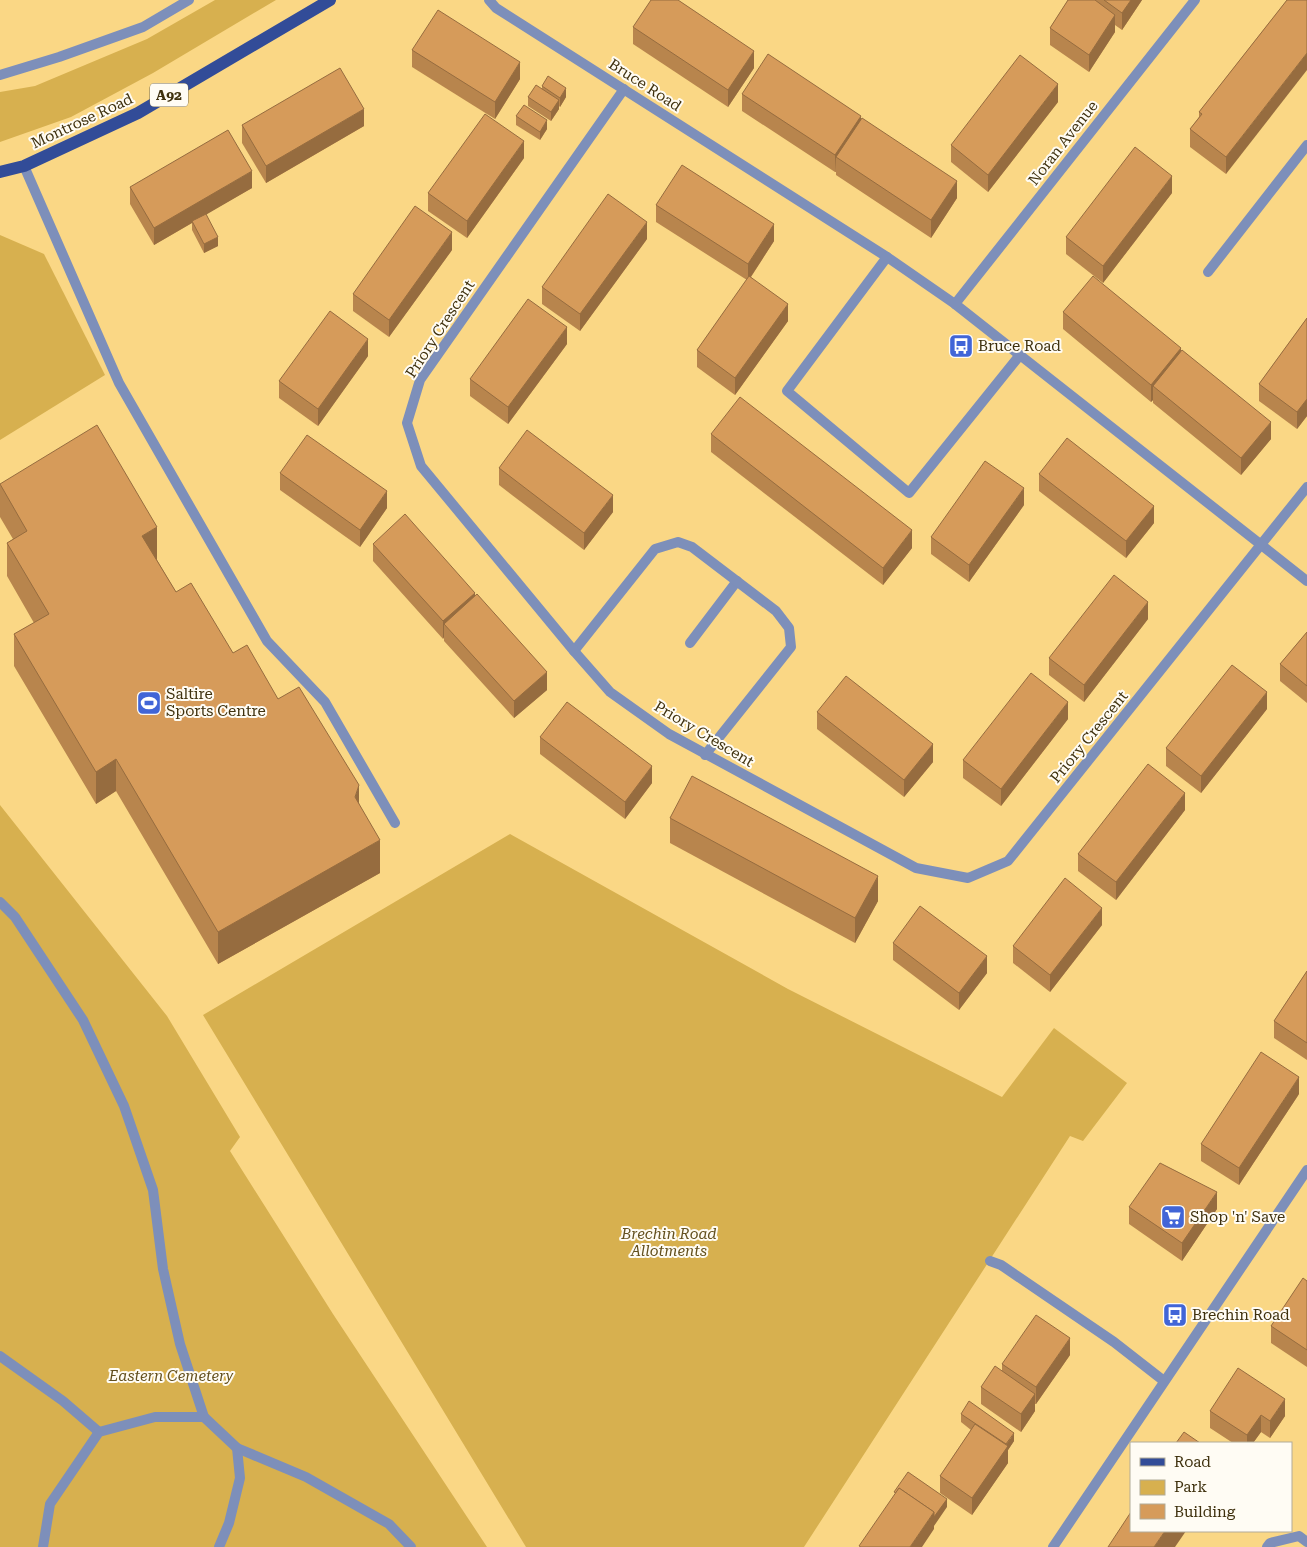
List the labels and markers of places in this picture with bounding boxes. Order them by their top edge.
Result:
bus stop icon: Bruce Road [948,333,974,359]
place label: Bruce Road [978,337,1061,355]
place label: Saltire Sports Centre [166,685,266,720]
sports icon: Saltire Sports Centre [136,690,162,716]
supermarket icon: Shop 'n' Save [1160,1204,1186,1230]
place label: Shop 'n' Save [1190,1208,1285,1226]
bus stop icon: Brechin Road [1162,1302,1188,1328]
place label: Brechin Road [1192,1306,1290,1324]

